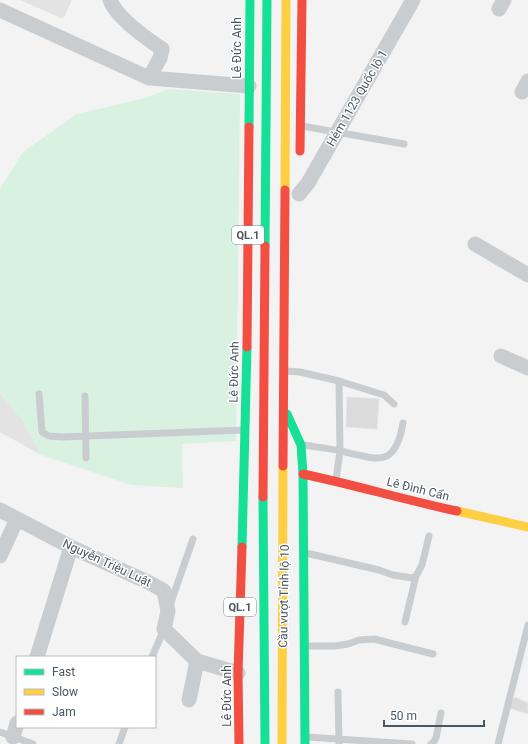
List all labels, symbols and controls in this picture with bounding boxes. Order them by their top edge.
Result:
street label: Lê Đức Anh [230,17,244,79]
street label: Hẻm 1123 Quốc lộ 1 [324,47,390,149]
road number: QL.1 [232,226,264,244]
street label: Lê Đức Anh [226,341,242,403]
street label: Lê Đình Cẩn [385,474,451,504]
street label: Nguyễn Triệu Luật [60,536,154,590]
street label: Cầu vượt Tỉnh lộ 10 [276,544,292,648]
road number: QL.1 [224,598,256,616]
legend [16,656,156,728]
text: Fast [52,665,75,679]
street label: Lê Đức Anh [220,665,234,727]
text: Slow [52,685,78,699]
scale bar [384,702,484,728]
text: Jam [52,705,76,719]
text: 50 m [390,709,417,723]

